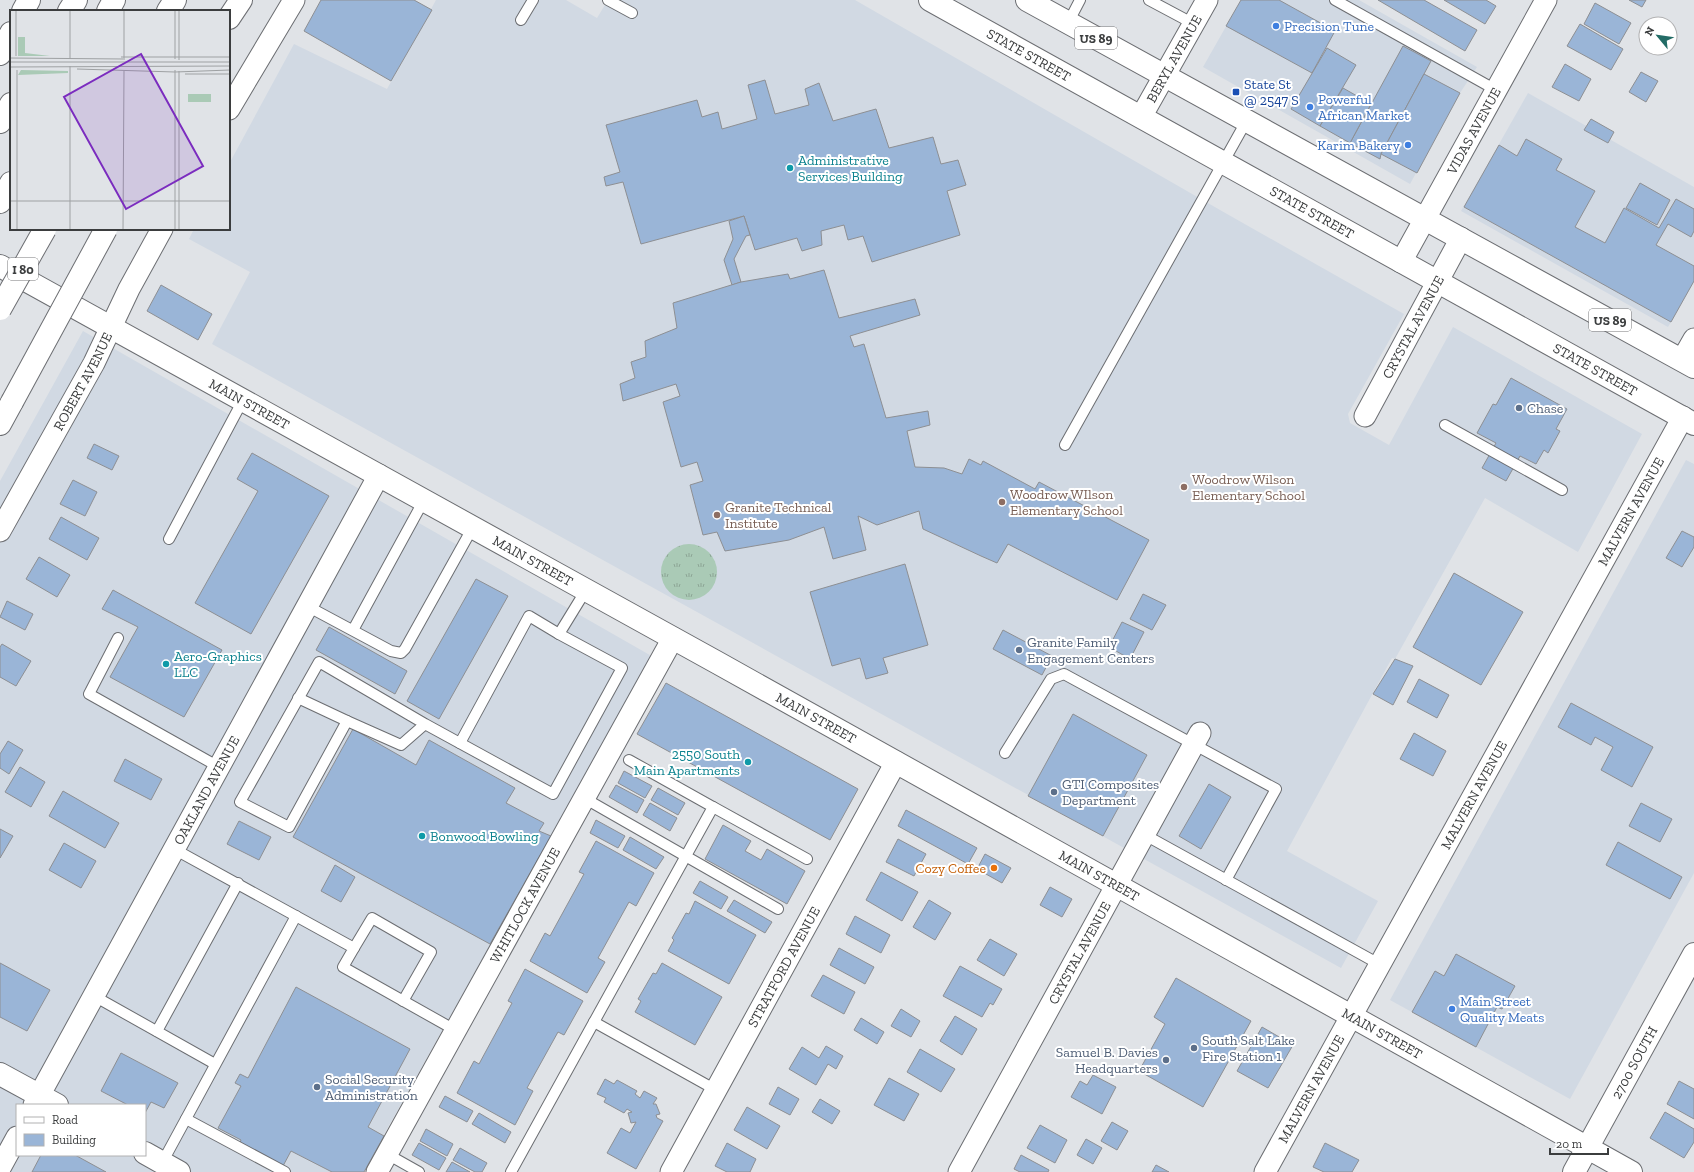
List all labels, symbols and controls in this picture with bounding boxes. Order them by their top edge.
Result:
inset map [10,10,230,230]
street label: BERYL AVENUE [1142,12,1205,105]
north arrow [1638,16,1678,56]
place label: Precision Tune [1284,18,1375,35]
marker: Precision Tune [1271,21,1281,31]
text: N [1642,24,1658,38]
street label: STATE STREET [984,25,1074,85]
road number: US 89 [1075,27,1117,49]
place label: State St @ 2547 S [1244,76,1299,109]
street label: VIDAS AVENUE [1442,84,1504,178]
marker: State St @ 2547 S [1231,87,1241,97]
place label: Powerful African Market [1318,91,1410,124]
marker: Powerful African Market [1305,102,1315,112]
place label: Karim Bakery [1317,137,1401,154]
marker: Karim Bakery [1403,140,1413,150]
place label: Administrative Services Building [798,152,903,185]
marker: Administrative Services Building [785,163,795,173]
street label: STATE STREET [1267,182,1357,242]
road number: I 80 [8,258,38,280]
street label: CRYSTAL AVENUE [1378,273,1448,382]
road number: US 89 [1589,309,1631,331]
street label: ROBERT AVENUE [49,329,116,434]
street label: STATE STREET [1550,339,1641,400]
street label: MAIN STREET [206,375,293,433]
place label: Chase [1527,400,1564,417]
marker: Chase [1514,403,1524,413]
street label: MALVERN AVENUE [1594,454,1668,569]
place label: Woodrow Wilson Elementary School [1192,471,1305,504]
marker: Woodrow Wilson Elementary School [1179,482,1189,492]
place label: Woodrow WIlson Elementary School [1010,486,1123,519]
marker: Woodrow WIlson Elementary School [997,497,1007,507]
place label: Granite Technical Institute [725,499,832,532]
marker: Granite Technical Institute [712,510,722,520]
street label: MAIN STREET [490,532,576,590]
place label: Granite Family Engagement Centers [1027,634,1154,667]
marker: Granite Family Engagement Centers [1014,645,1024,655]
place label: Aero-Graphics LLC [174,648,262,681]
marker: Aero-Graphics LLC [161,659,171,669]
street label: MAIN STREET [773,689,860,747]
street label: OAKLAND AVENUE [170,733,243,848]
street label: MALVERN AVENUE [1437,738,1511,852]
place label: 2550 South Main Apartments [634,746,740,779]
marker: 2550 South Main Apartments [743,757,753,767]
place label: GTI Composites Department [1062,776,1159,809]
marker: GTI Composites Department [1049,787,1059,797]
place label: Bonwood Bowling [430,828,539,845]
marker: Bonwood Bowling [417,831,427,841]
street label: WHITLOCK AVENUE [486,845,564,966]
street label: MAIN STREET [1056,846,1143,905]
place label: Cozy Coffee [915,860,986,877]
marker: Cozy Coffee [989,863,999,873]
street label: CRYSTAL AVENUE [1044,899,1114,1007]
street label: STRATFORD AVENUE [744,904,823,1030]
place label: Main Street Quality Meats [1460,993,1544,1026]
street label: MAIN STREET [1339,1004,1426,1063]
marker: Main Street Quality Meats [1447,1004,1457,1014]
street label: 2700 SOUTH [1608,1023,1661,1102]
place label: South Salt Lake Fire Station 1 [1202,1032,1295,1065]
street label: MALVERN AVENUE [1274,1032,1348,1146]
marker: South Salt Lake Fire Station 1 [1189,1043,1199,1053]
place label: Samuel B. Davies Headquarters [1056,1044,1158,1077]
marker: Samuel B. Davies Headquarters [1161,1055,1171,1065]
place label: Social Security Administration [325,1071,418,1104]
marker: Social Security Administration [312,1082,322,1092]
legend [16,1104,146,1156]
text: Road [52,1113,78,1127]
scale bar [1550,1130,1608,1156]
text: Building [52,1133,96,1147]
text: 20 m [1556,1137,1583,1151]

